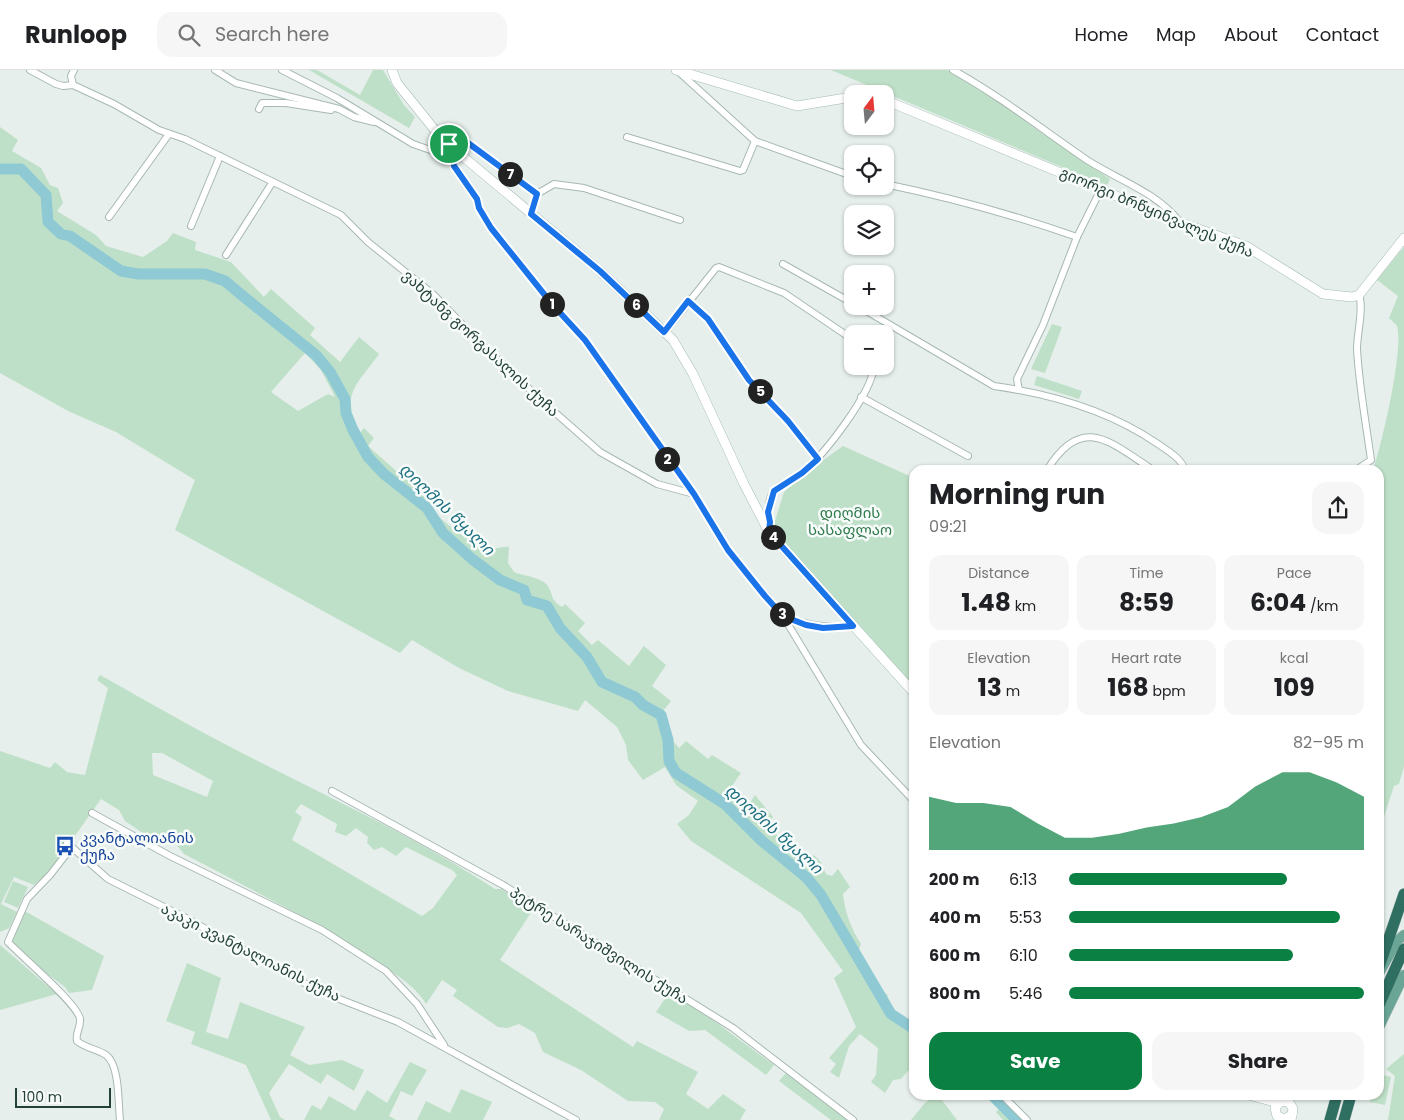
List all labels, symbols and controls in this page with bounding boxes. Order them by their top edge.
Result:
search box [157,12,507,57]
text: Runloop [25,18,127,51]
icon: search [175,21,203,49]
text: Search here [215,21,329,48]
text: Home [1074,22,1128,47]
text: Map [1156,22,1196,47]
text: About [1224,22,1278,47]
text: Contact [1306,22,1379,47]
north arrow [844,85,894,135]
map controls [844,85,894,375]
pin [428,123,470,165]
icon: arrive [435,130,463,158]
button: locate [844,145,894,195]
pin: 7 [498,162,522,186]
street label: გიორგი ბრწყინვალეს ქუჩა [1057,162,1257,262]
text: 7 [507,164,514,184]
button: layers [844,205,894,255]
street label: ვახტანგ გორგასალის ქუჩა [398,265,564,421]
button: + [844,265,894,315]
pin: 1 [540,292,564,316]
pin: 6 [624,292,648,318]
text: 1 [550,294,555,314]
text: 6 [632,295,641,315]
button: − [844,325,894,375]
pin: 5 [748,378,772,404]
text: 5 [756,381,765,401]
pin: 2 [654,446,680,472]
text: 2 [664,449,672,469]
water label: დიღმის წყალი [394,458,500,561]
text: Morning run [929,475,1105,514]
button: share [1312,482,1364,534]
park label: დიღმის სასაფლაო [808,502,892,540]
text: 09:21 [929,515,967,538]
pin: 4 [760,524,786,550]
text: 4 [769,527,778,547]
text: Distance [968,563,1030,583]
text: Time [1129,563,1164,583]
text: Pace [1277,563,1312,583]
text: 1.48 [961,585,1011,620]
text: 8:59 [1119,585,1174,620]
text: 6:04 [1250,585,1306,620]
text: km [1011,596,1036,616]
text: /km [1306,596,1338,616]
pin: 3 [770,602,794,626]
text: 3 [778,604,787,624]
text: Elevation [967,648,1030,668]
text: Heart rate [1111,648,1182,668]
text: kcal [1280,648,1308,668]
text: 13 [977,670,1002,705]
text: 168 [1107,670,1149,705]
text: 109 [1274,670,1315,705]
text: m [1002,681,1020,701]
text: bpm [1149,681,1186,701]
text: Elevation [929,731,1001,754]
text: 82–95 m [1293,731,1364,754]
water label: დიღმის წყალი [720,779,828,880]
place label: კვანტალიანის ქუჩა [80,827,194,865]
bus stop icon: კვანტალიანის ქუჩა [54,835,76,857]
text: 200 m [929,868,979,891]
text: 6:13 [1009,868,1037,891]
street label: პეტრე სარაჯიშვილის ქუჩა [506,881,692,1009]
street label: აკაკი კვანტალიანის ქუჩა [158,897,344,1007]
text: 400 m [929,906,981,929]
text: 5:53 [1009,906,1042,929]
text: 600 m [929,944,980,967]
text: 6:10 [1009,944,1038,967]
text: 800 m [929,982,981,1005]
text: 5:46 [1009,982,1043,1005]
button: Save [929,1032,1142,1090]
button: Share [1152,1032,1364,1090]
scale bar [15,1085,111,1108]
text: 100 m [22,1087,62,1107]

